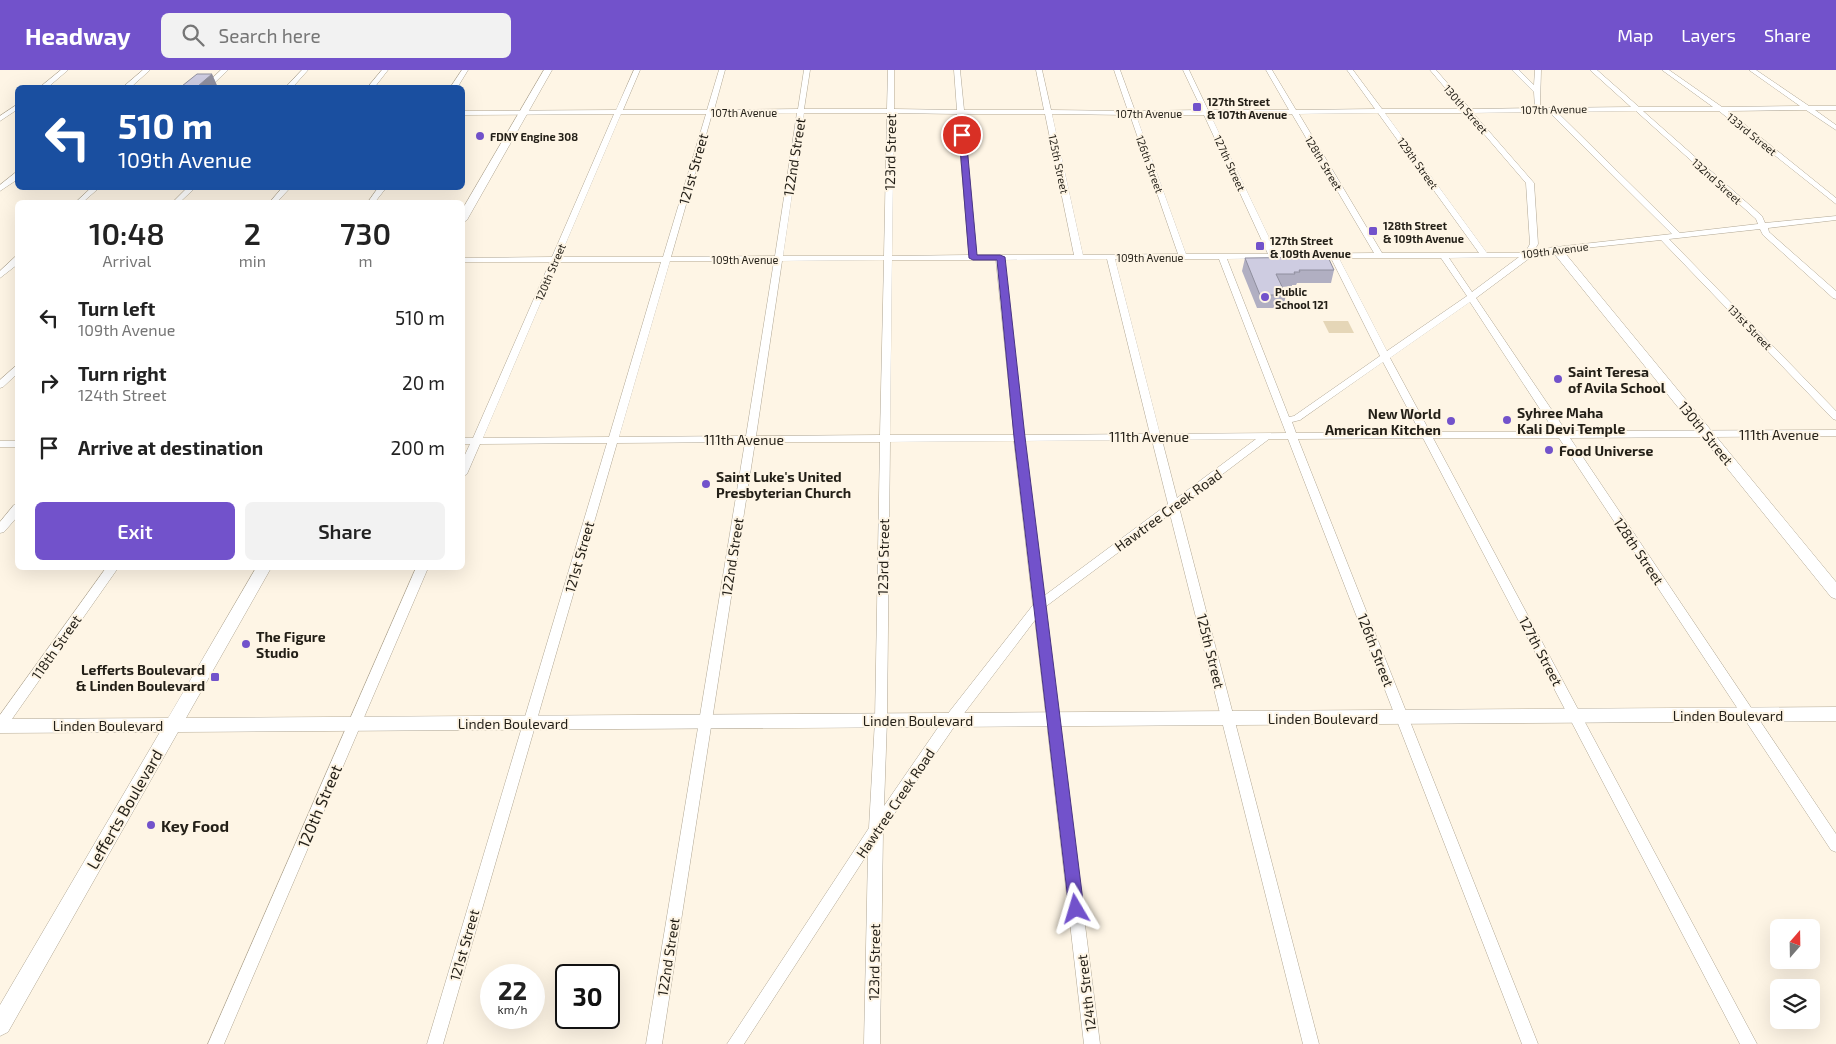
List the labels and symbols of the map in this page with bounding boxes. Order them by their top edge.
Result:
street label: 130th Street [1441,82,1491,136]
place label: 127th Street & 107th Avenue [1207,95,1287,121]
marker: 127th Street & 107th Avenue [1191,101,1203,113]
street label: 107th Avenue [1521,102,1587,116]
street label: 107th Avenue [711,106,777,119]
street label: 107th Avenue [1116,107,1182,120]
street label: 133rd Street [1724,110,1780,158]
street label: 123rd Street [881,113,899,191]
pin [941,114,983,156]
street label: 122nd Street [779,116,809,198]
marker: FDNY Engine 308 [474,130,486,142]
place label: FDNY Engine 308 [490,130,578,143]
street label: 121st Street [675,131,711,207]
street label: 125th Street [1046,133,1072,195]
street label: 126th Street [1134,133,1166,195]
street label: 127th Street [1211,133,1249,193]
street label: 128th Street [1303,134,1345,192]
street label: 129th Street [1395,135,1441,191]
street label: 132nd Street [1689,155,1745,207]
place label: 128th Street & 109th Avenue [1383,219,1464,245]
marker: 128th Street & 109th Avenue [1367,225,1379,237]
place label: 127th Street & 109th Avenue [1270,234,1351,260]
street label: 109th Avenue [1521,239,1589,261]
marker: 127th Street & 109th Avenue [1254,240,1266,252]
street label: 120th Street [532,241,568,303]
street label: 109th Avenue [1117,251,1184,264]
street label: 109th Avenue [712,253,779,266]
place label: Public School 121 [1275,285,1328,311]
marker: Public School 121 [1259,291,1271,303]
street label: 131st Street [1725,302,1775,352]
place label: Saint Teresa of Avila School [1568,363,1666,396]
marker: Saint Teresa of Avila School [1552,373,1564,385]
street label: 130th Street [1675,398,1737,468]
place label: Syhree Maha Kali Devi Temple [1517,404,1625,437]
place label: New World American Kitchen [1325,405,1441,438]
marker: Syhree Maha Kali Devi Temple [1501,414,1513,426]
marker: New World American Kitchen [1445,415,1457,427]
street label: 111th Avenue [1739,426,1819,443]
street label: 111th Avenue [1109,428,1189,445]
street label: 111th Avenue [704,431,784,448]
place label: Food Universe [1559,442,1653,459]
marker: Food Universe [1543,444,1555,456]
street label: Hawtree Creek Road [1111,465,1225,555]
place label: Saint Luke's United Presbyterian Church [716,468,851,501]
marker: Saint Luke's United Presbyterian Church [700,478,712,490]
street label: 128th Street [1610,514,1668,588]
street label: 122nd Street [717,516,747,598]
street label: 123rd Street [874,518,892,596]
street label: 121st Street [561,519,597,595]
street label: 118th Street [27,611,85,683]
street label: 126th Street [1354,611,1398,689]
street label: 125th Street [1194,612,1228,690]
street label: 127th Street [1516,613,1566,689]
place label: The Figure Studio [256,628,326,661]
marker: The Figure Studio [240,638,252,650]
place label: Lefferts Boulevard & Linden Boulevard [76,661,205,694]
marker: Lefferts Boulevard & Linden Boulevard [209,671,221,683]
street label: Linden Boulevard [1673,707,1783,724]
street label: Linden Boulevard [1268,710,1378,727]
street label: Linden Boulevard [863,712,973,729]
street label: Linden Boulevard [458,715,568,732]
street label: Linden Boulevard [53,717,163,734]
street label: Hawtree Creek Road [852,745,938,861]
street label: Lefferts Boulevard [82,746,166,872]
street label: 120th Street [293,762,345,850]
place label: Key Food [161,816,229,836]
marker: Key Food [145,819,157,831]
position arrow [1049,882,1101,934]
street label: 121st Street [446,907,482,983]
street label: 122nd Street [653,916,683,998]
north arrow [1770,919,1820,969]
street label: 123rd Street [865,923,883,1001]
street label: 124th Street [1073,953,1099,1033]
speed limit sign: 30 [555,964,620,1029]

